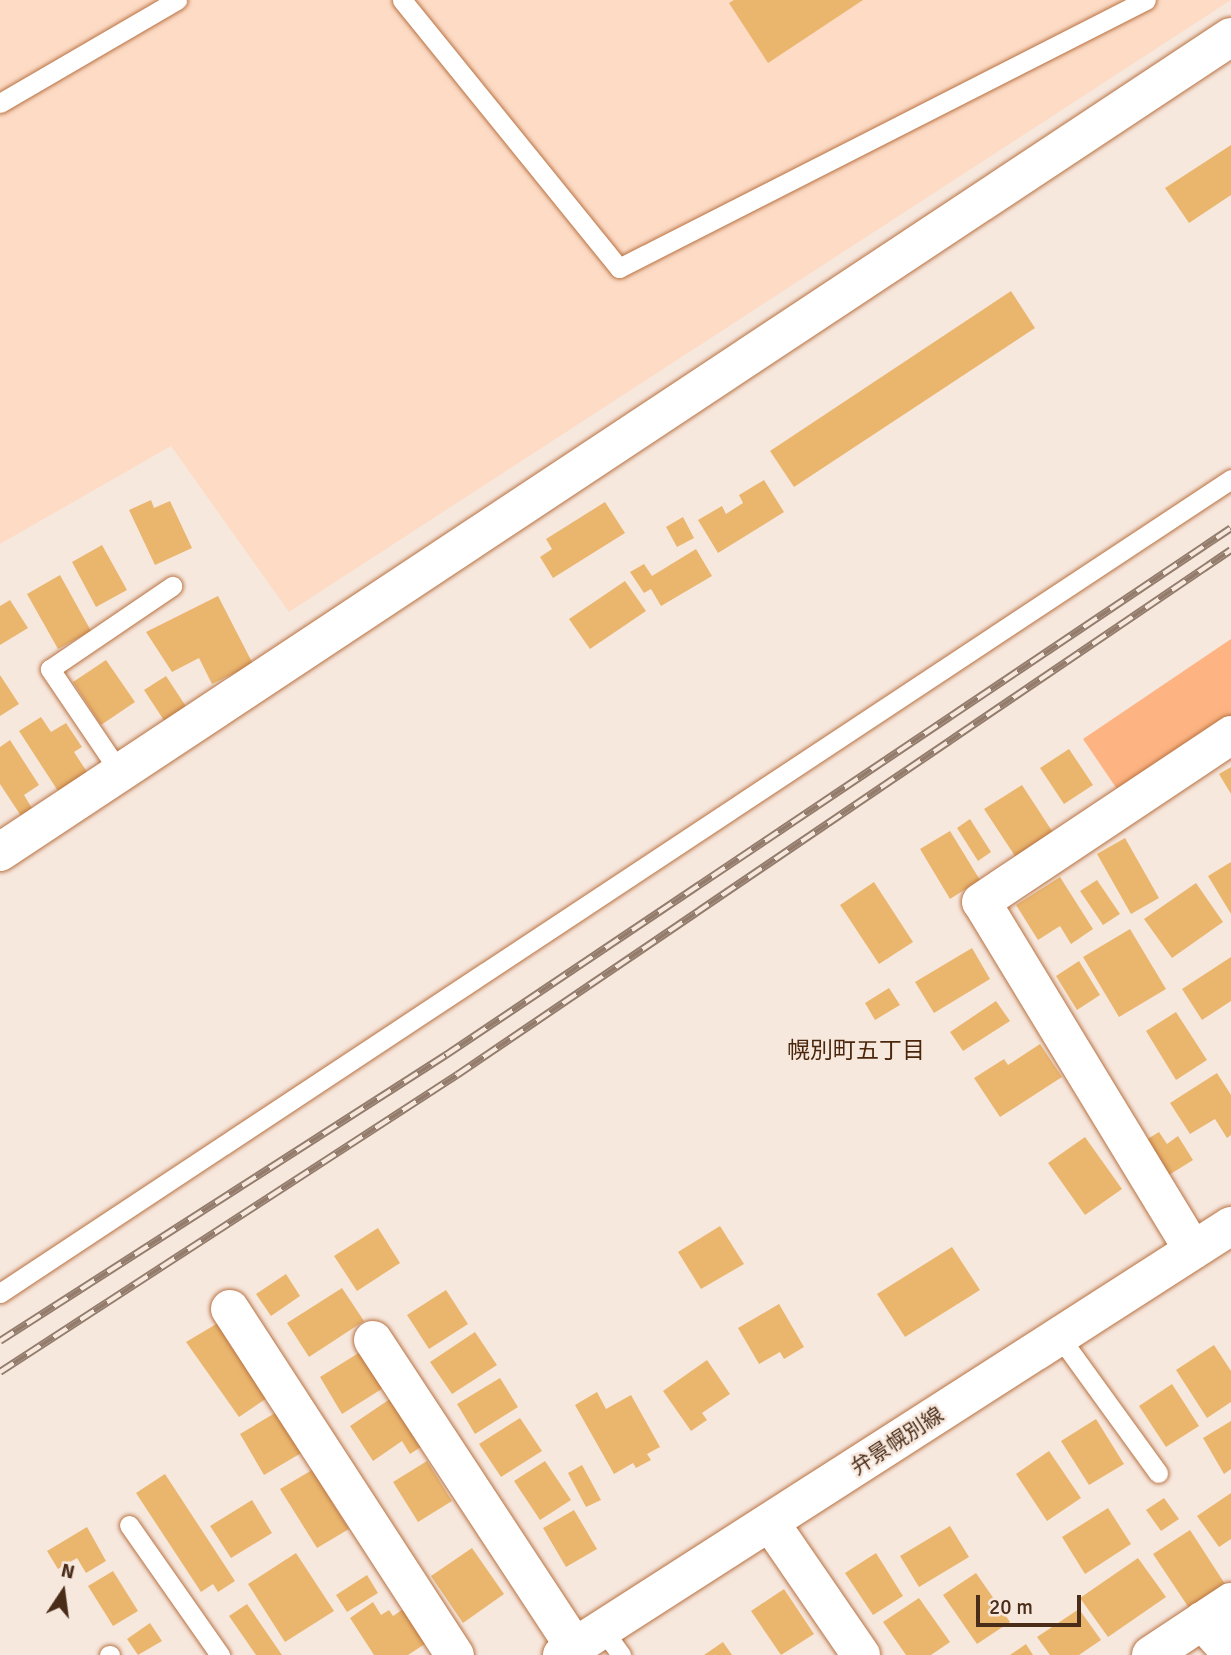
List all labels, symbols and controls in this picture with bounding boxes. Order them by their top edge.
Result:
district label: 幌別町五丁目 [787,1037,925,1065]
street label: 弁景幌別線 [846,1402,948,1480]
north arrow [28,1557,98,1627]
text: N [59,1558,77,1585]
scale bar [979,1582,1084,1626]
text: 20 m [989,1594,1033,1620]

